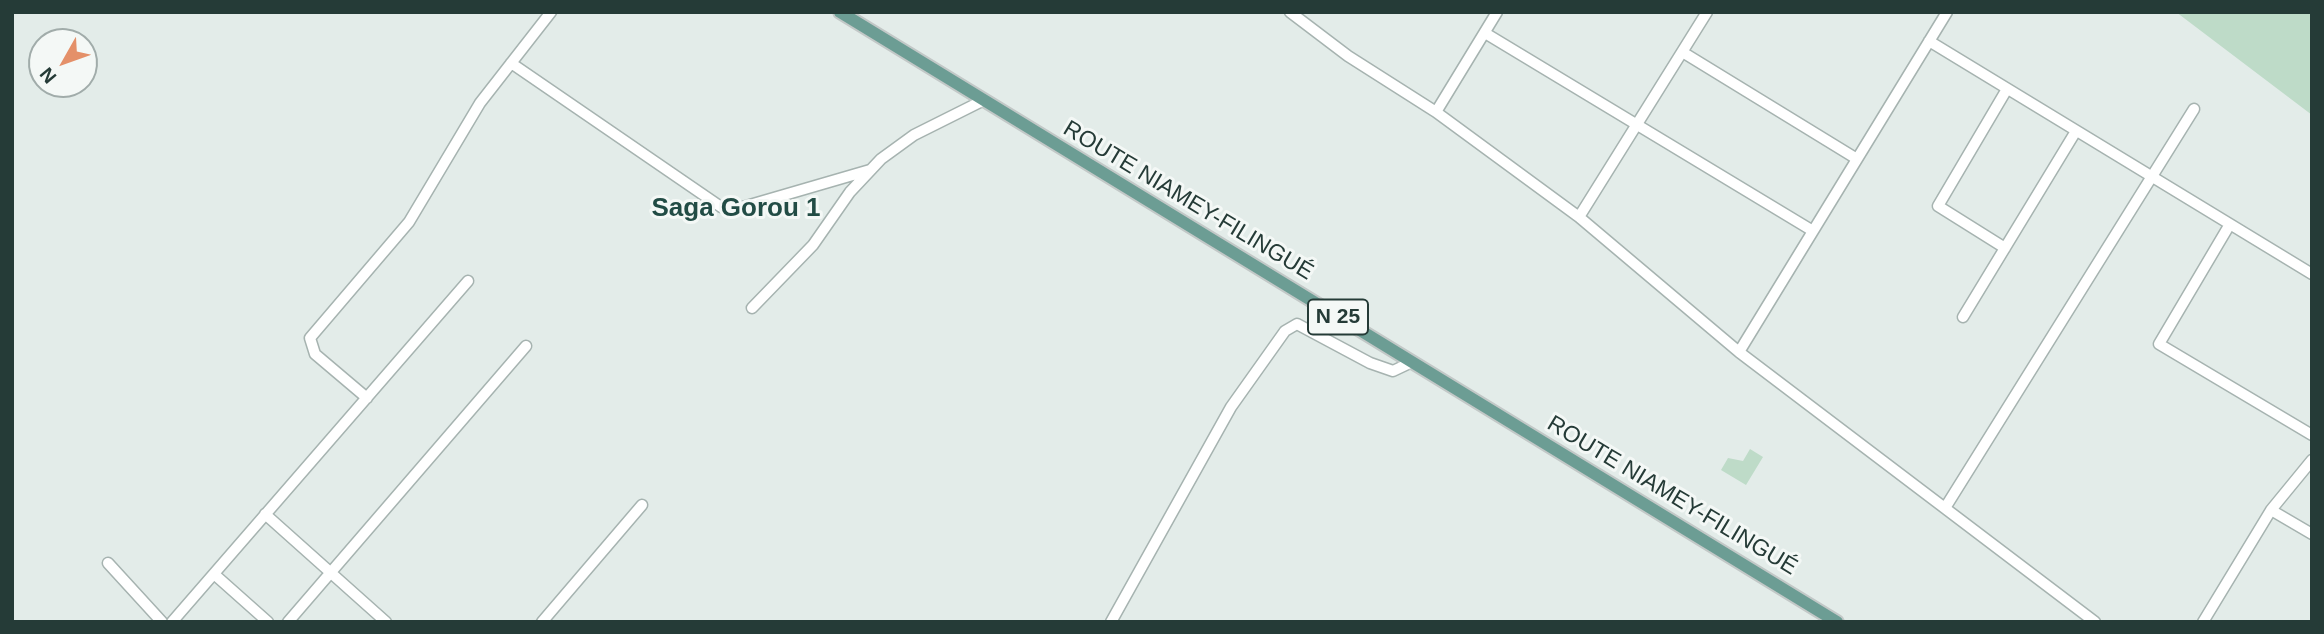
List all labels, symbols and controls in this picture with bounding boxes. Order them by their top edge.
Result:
north arrow [28,28,98,98]
text: N [36,64,61,88]
street label: ROUTE NIAMEY-FILINGUÉ [1058,115,1318,287]
district label: Saga Gorou 1 [651,193,821,225]
road number: N 25 [1308,300,1368,334]
street label: ROUTE NIAMEY-FILINGUÉ [1542,410,1802,582]

